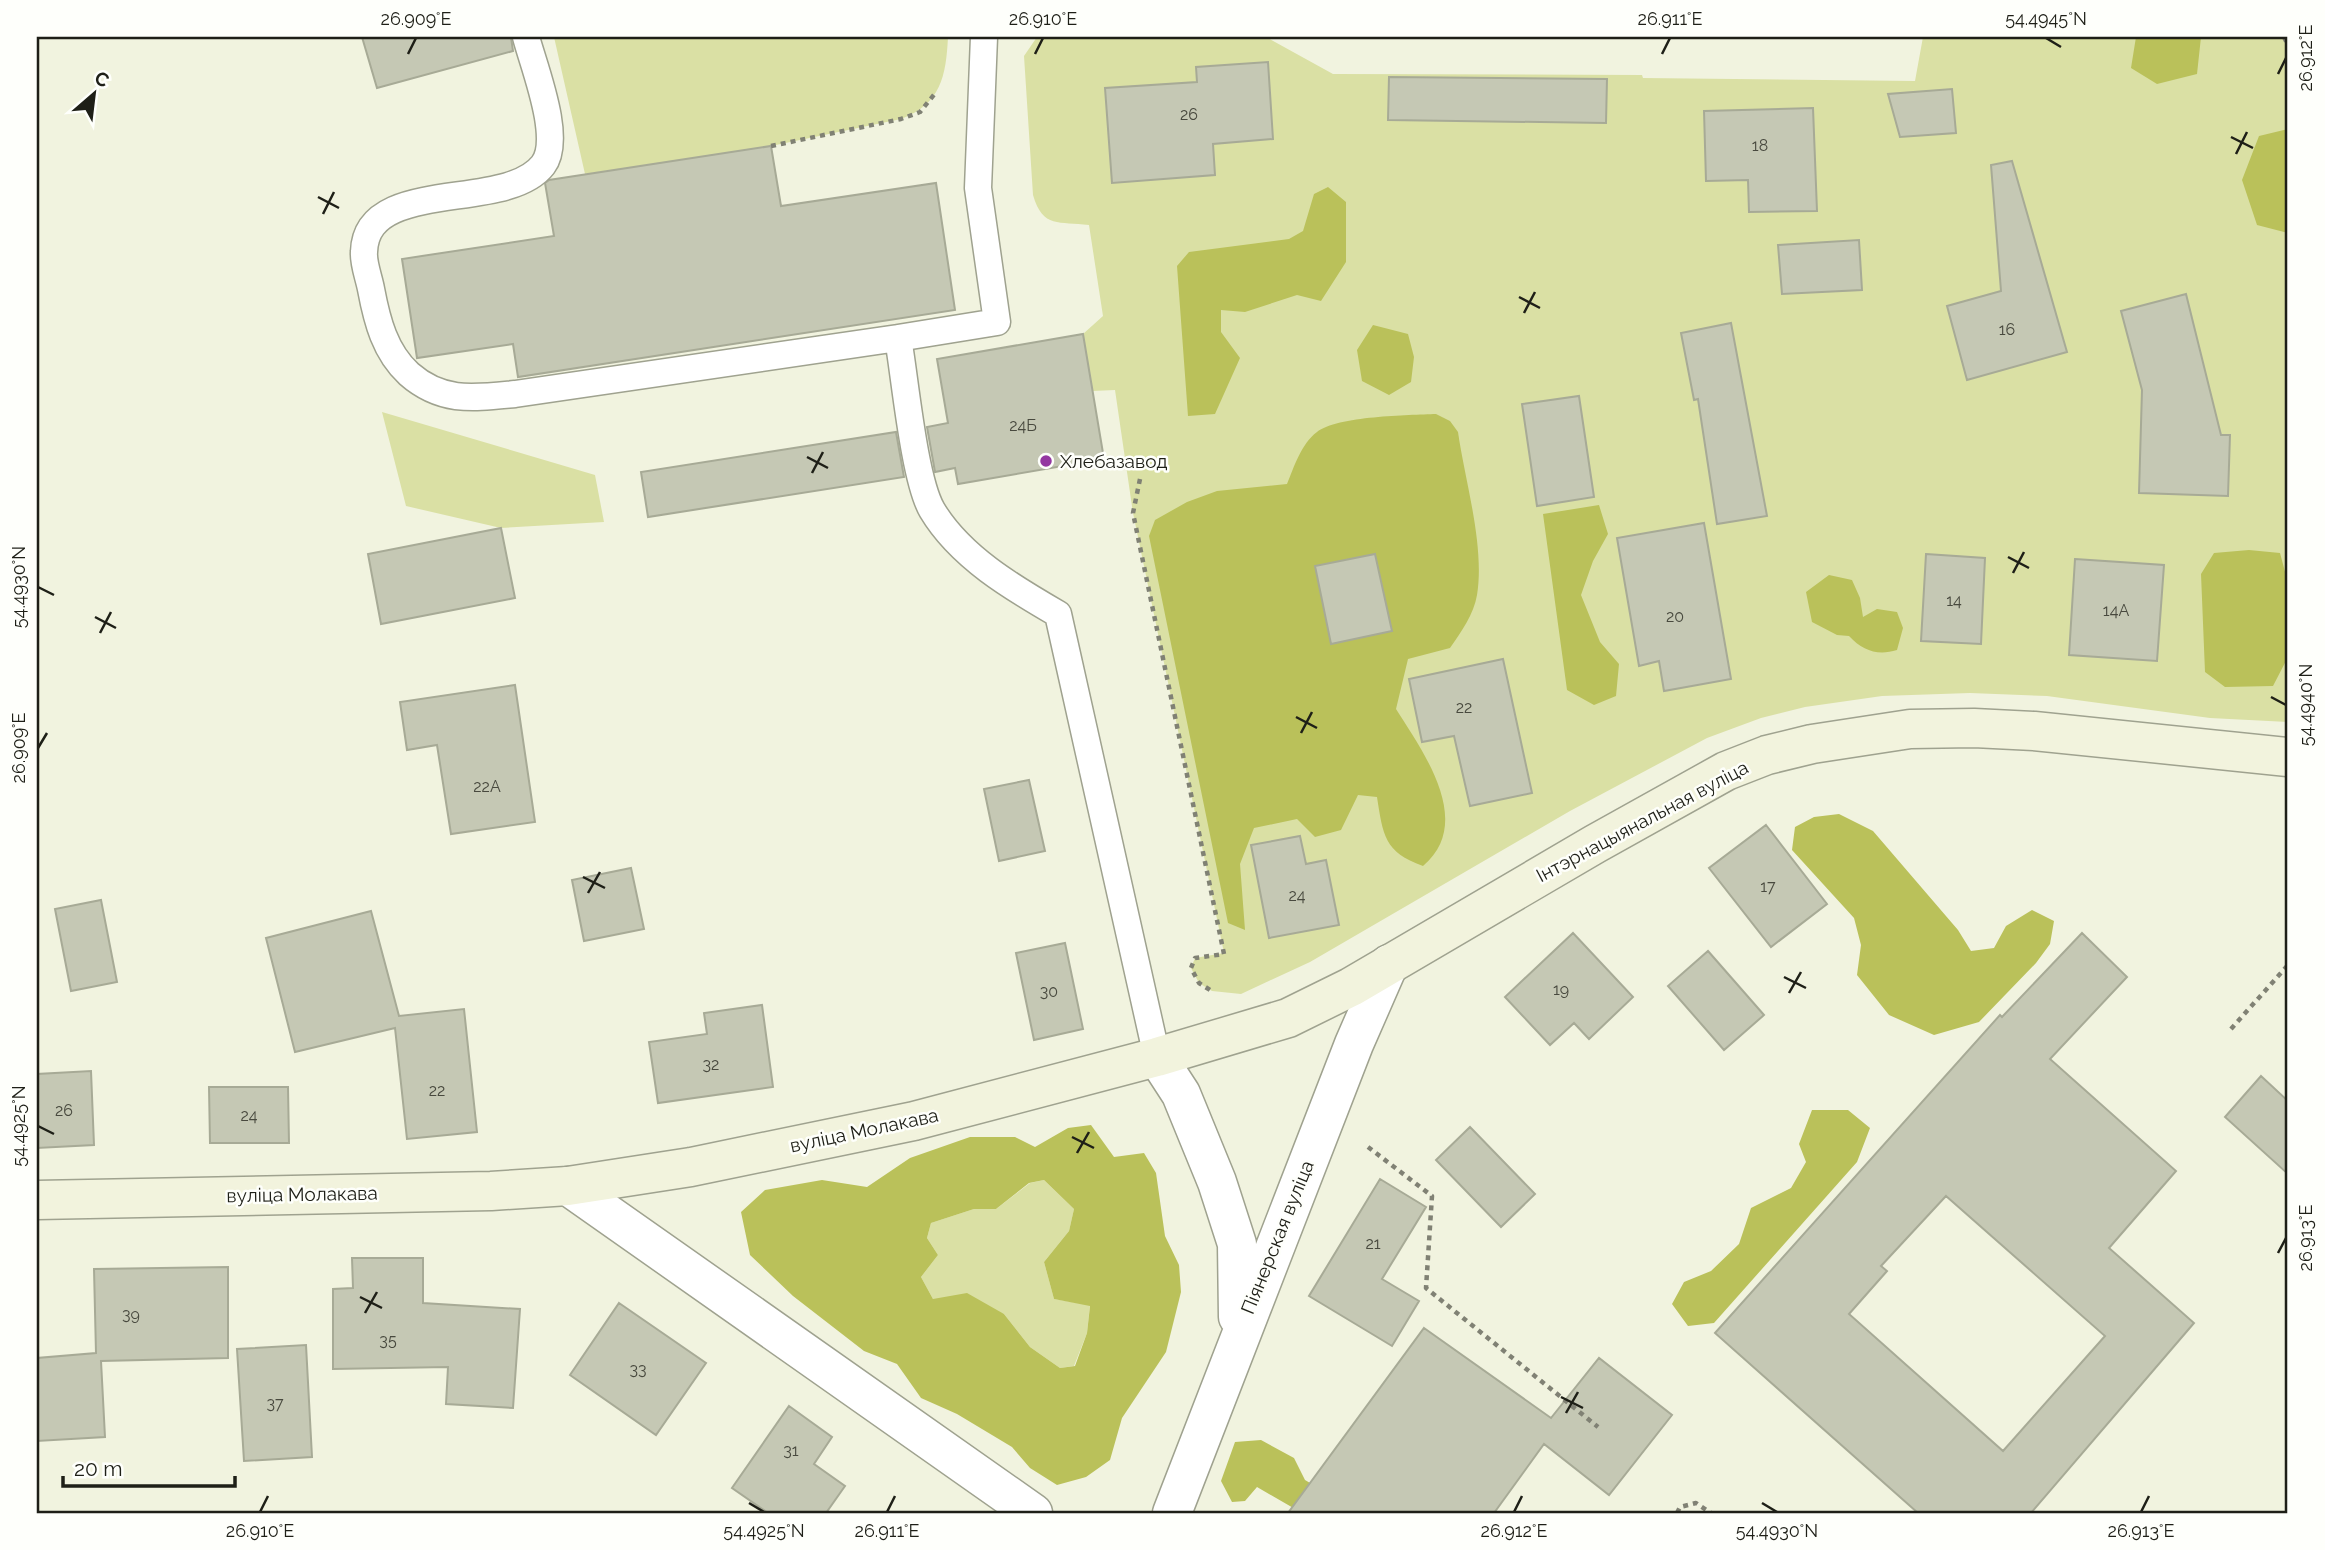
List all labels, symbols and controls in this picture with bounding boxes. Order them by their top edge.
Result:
text: 26.909°E [381,8,451,29]
text: 26.910°E [1009,8,1077,29]
text: 26.911°E [1638,8,1703,29]
text: 54.4945°N [2005,8,2087,29]
text: 26.912°E [2295,25,2316,91]
north arrow [60,60,130,130]
text: С [91,66,113,92]
house number: 26 [1180,105,1198,124]
house number: 18 [1752,136,1768,155]
house number: 16 [1999,320,2015,339]
house number: 24Б [1009,416,1037,435]
place label: Хлебазавод [1060,450,1167,472]
marker: Хлебазавод [1038,453,1054,469]
text: 54.4930°N [8,546,29,628]
house number: 14 [1946,591,1962,610]
house number: 14А [2103,601,2129,620]
house number: 20 [1666,607,1684,626]
text: 54.4940°N [2295,664,2316,746]
house number: 22 [1456,698,1472,717]
text: 26.909°E [8,713,29,783]
street label: Інтэрнацыянальная вуліца [1532,756,1752,886]
house number: 22А [473,777,501,796]
house number: 17 [1760,877,1776,896]
house number: 24 [1288,886,1306,905]
house number: 19 [1553,980,1569,999]
house number: 30 [1040,982,1058,1001]
house number: 32 [703,1055,719,1074]
house number: 22 [429,1081,445,1100]
text: 54.4925°N [8,1085,29,1167]
house number: 26 [55,1101,73,1120]
street label: вуліца Молакава [788,1104,940,1156]
house number: 24 [240,1106,258,1125]
street label: Піянерская вуліца [1236,1157,1318,1317]
street label: вуліца Молакава [226,1182,378,1206]
text: 26.913°E [2295,1205,2316,1271]
house number: 21 [1365,1234,1381,1253]
house number: 39 [122,1305,140,1324]
house number: 35 [379,1331,397,1350]
house number: 33 [629,1360,647,1379]
house number: 37 [266,1394,284,1413]
house number: 31 [783,1441,799,1460]
scale bar [63,1445,234,1489]
text: 20 m [74,1456,122,1481]
text: 26.910°E [226,1520,294,1541]
text: 54.4925°N [723,1520,805,1541]
text: 26.911°E [855,1520,920,1541]
text: 26.912°E [1481,1520,1547,1541]
text: 54.4930°N [1736,1520,1818,1541]
text: 26.913°E [2108,1520,2174,1541]

